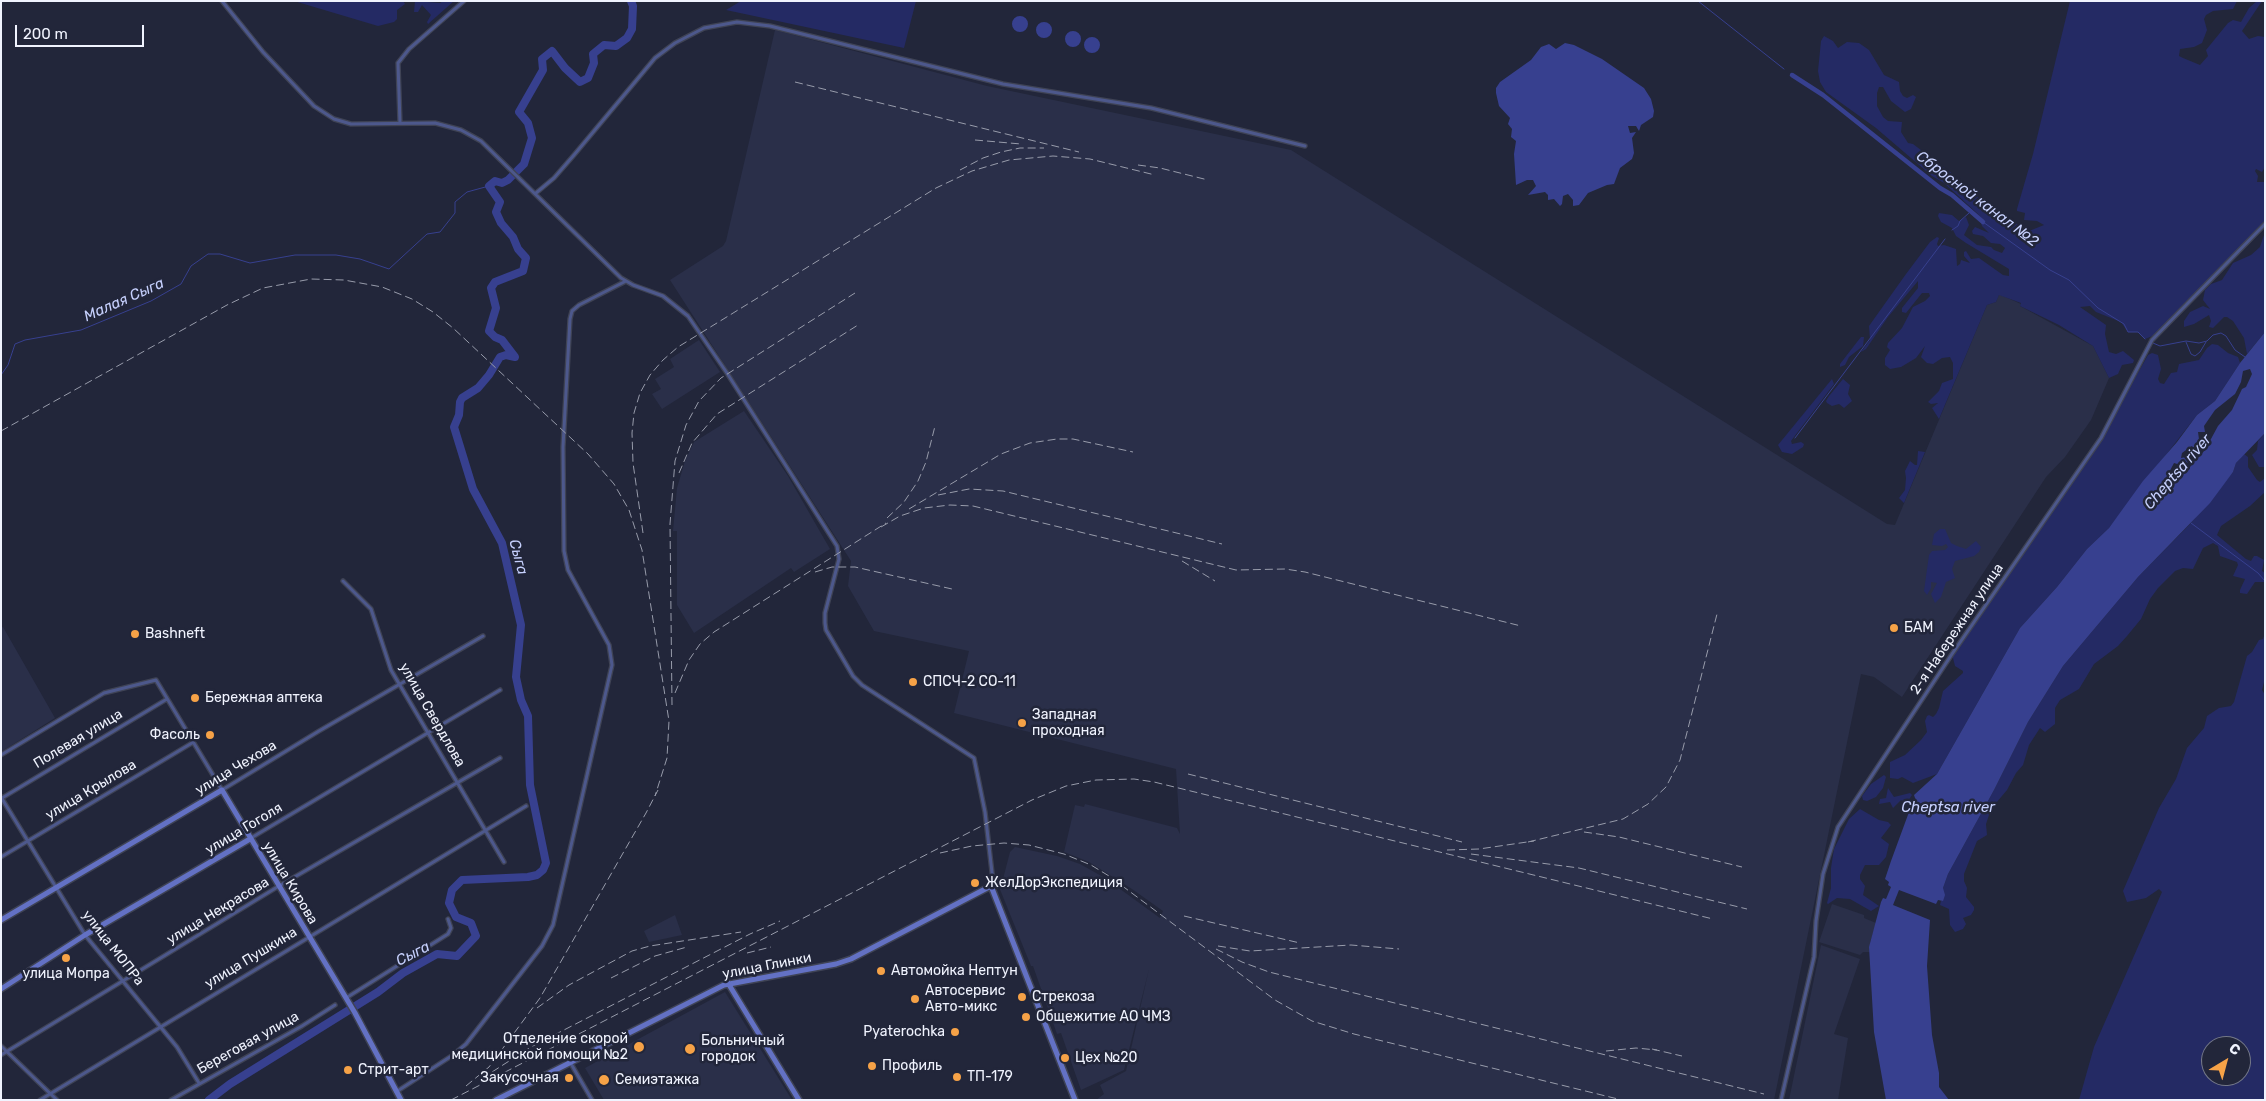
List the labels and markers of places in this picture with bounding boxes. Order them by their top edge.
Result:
place label: БАМ [1904,620,1933,636]
marker: БАМ [1888,622,1900,634]
place label: Bashneft [145,626,205,642]
marker: Bashneft [129,628,141,640]
place label: СПСЧ-2 СО-11 [923,674,1016,690]
marker: СПСЧ-2 СО-11 [907,676,919,688]
place label: Бережная аптека [205,690,323,706]
marker: Бережная аптека [189,692,201,704]
place label: Западная проходная [1032,707,1105,740]
marker: Западная проходная [1016,717,1028,729]
place label: Фасоль [150,727,200,743]
marker: Фасоль [204,729,216,741]
place label: ЖелДорЭкспедиция [985,875,1123,891]
marker: ЖелДорЭкспедиция [969,877,981,889]
marker: улица Мопра [60,952,72,964]
place label: Автомойка Нептун [891,963,1018,979]
marker: Автомойка Нептун [875,965,887,977]
place label: улица Мопра [22,966,110,982]
place label: Автосервис Авто-микс [925,983,1005,1016]
place label: Стрекоза [1032,989,1095,1005]
marker: Стрекоза [1016,991,1028,1003]
marker: Автосервис Авто-микс [909,993,921,1005]
place label: Общежитие АО ЧМЗ [1036,1009,1171,1025]
marker: Общежитие АО ЧМЗ [1020,1011,1032,1023]
place label: Pyaterochka [863,1024,945,1040]
marker: Pyaterochka [949,1026,961,1038]
place label: Отделение скорой медицинской помощи №2 [451,1031,628,1064]
place label: Больничный городок [701,1033,785,1066]
marker: Отделение скорой медицинской помощи №2 [632,1040,646,1054]
marker: Больничный городок [683,1042,697,1056]
place label: Цех №20 [1075,1050,1137,1066]
marker: Цех №20 [1059,1052,1071,1064]
place label: Профиль [882,1058,942,1074]
marker: Профиль [866,1060,878,1072]
place label: Стрит-арт [358,1062,429,1078]
marker: Стрит-арт [342,1064,354,1076]
place label: ТП-179 [967,1069,1013,1085]
place label: Закусочная [480,1070,559,1086]
marker: ТП-179 [951,1071,963,1083]
marker: Закусочная [563,1072,575,1084]
place label: Семиэтажка [615,1072,699,1088]
marker: Семиэтажка [597,1073,611,1087]

